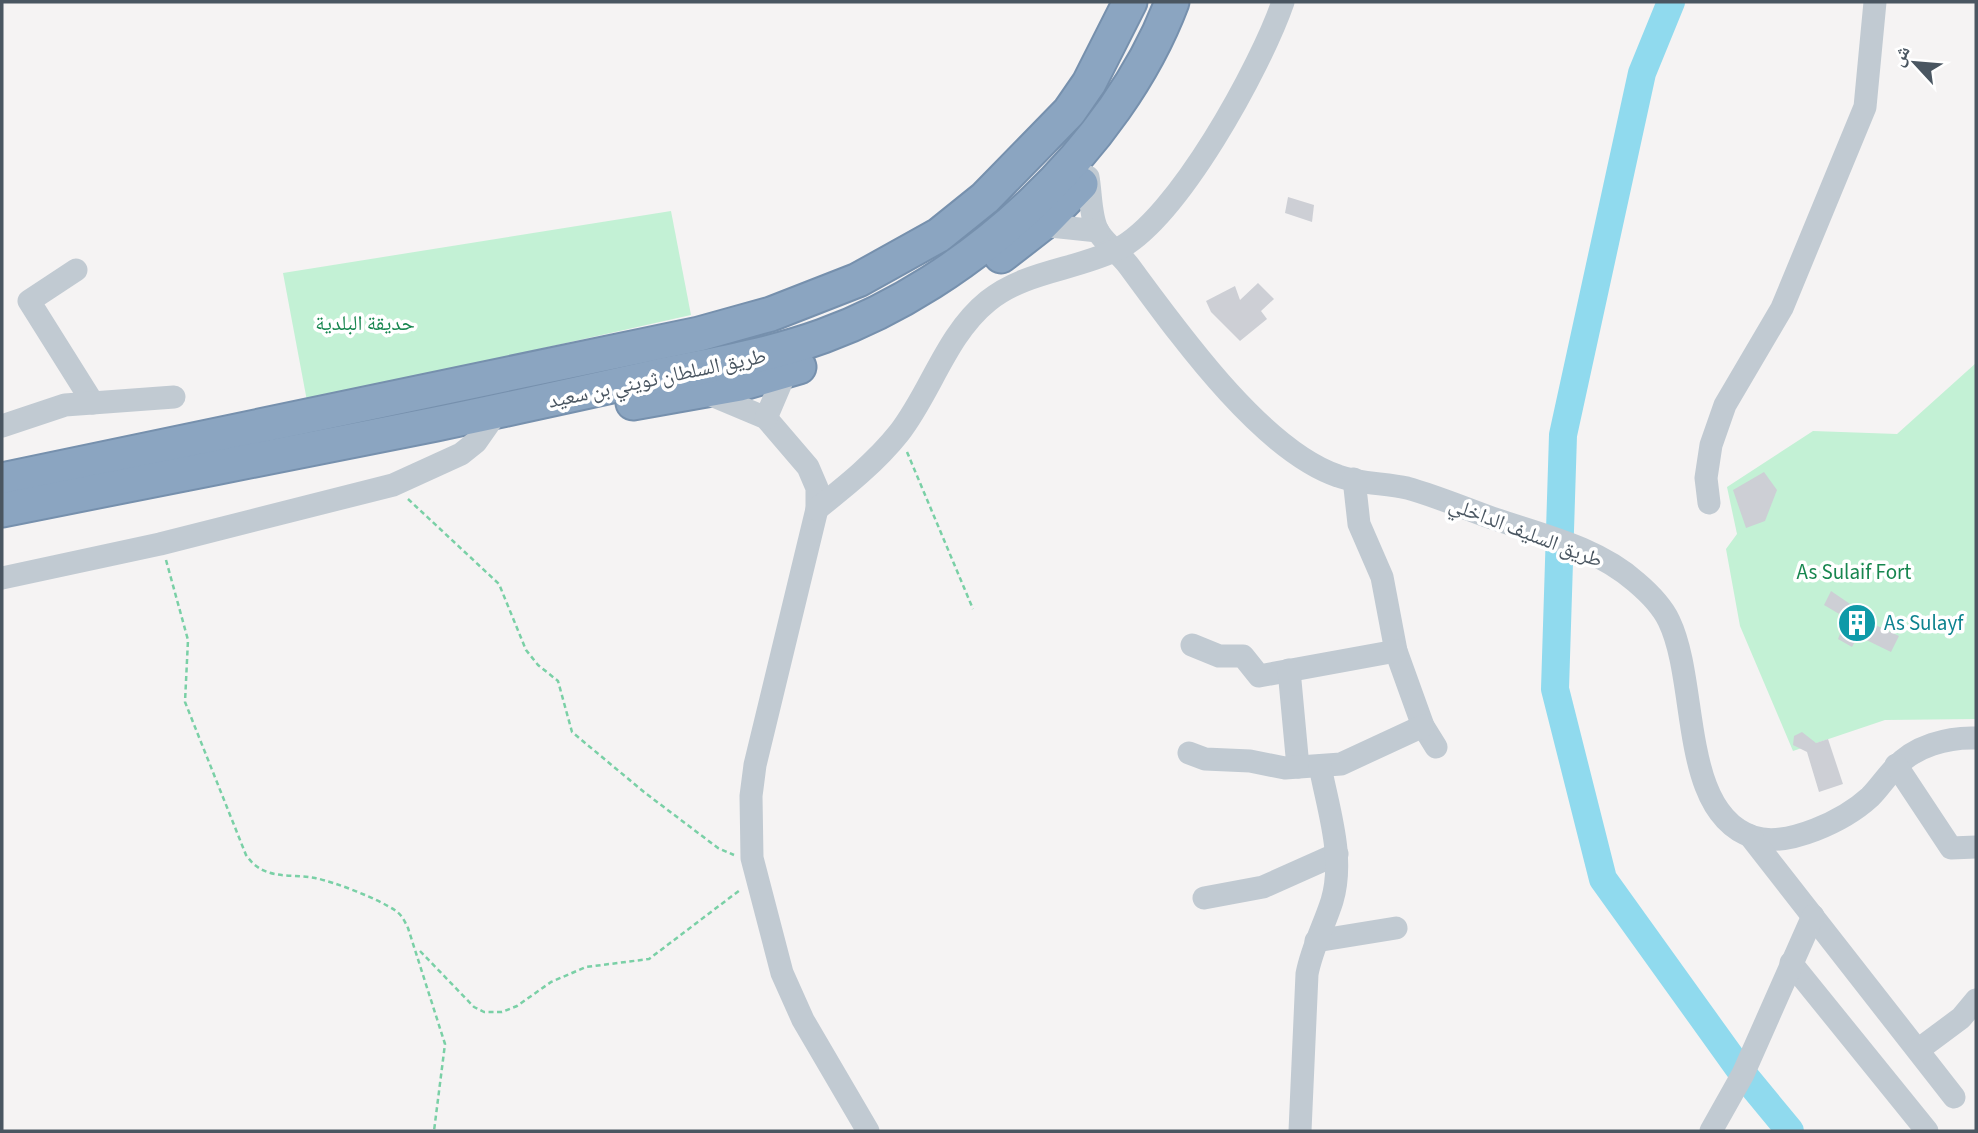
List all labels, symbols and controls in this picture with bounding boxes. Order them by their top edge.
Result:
north arrow [1880,28,1950,98]
text: ش [1885,41,1918,71]
park label: حديقة البلدية [315,308,415,338]
street label: طريق السلطان ثويني بن سعيد [545,340,769,417]
street label: طريق السليف الداخلي [1445,489,1607,576]
park label: As Sulaif Fort [1797,557,1911,587]
building icon: As Sulayf [1836,602,1878,644]
place label: As Sulayf [1884,608,1964,638]

